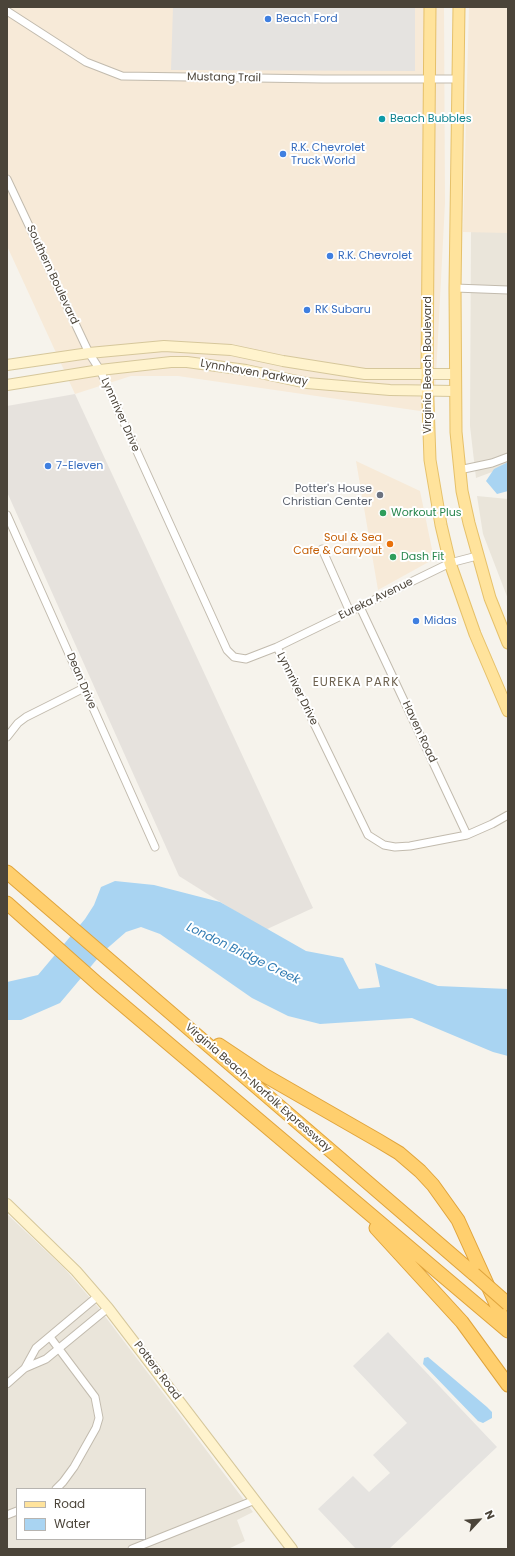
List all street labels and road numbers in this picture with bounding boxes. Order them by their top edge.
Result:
street label: Mustang Trail [187,71,261,85]
street label: Southern Boulevard [23,223,81,327]
street label: Virginia Beach Boulevard [421,296,435,434]
street label: Lynnhaven Parkway [199,357,309,389]
street label: Lynnriver Drive [98,376,142,454]
street label: Eureka Avenue [337,575,415,623]
street label: Lynnriver Drive [274,650,320,728]
street label: Dean Drive [63,651,99,711]
street label: Haven Road [399,699,439,765]
street label: Virginia Beach-Norfolk Expressway [182,1021,334,1155]
street label: Potters Road [131,1339,183,1403]

